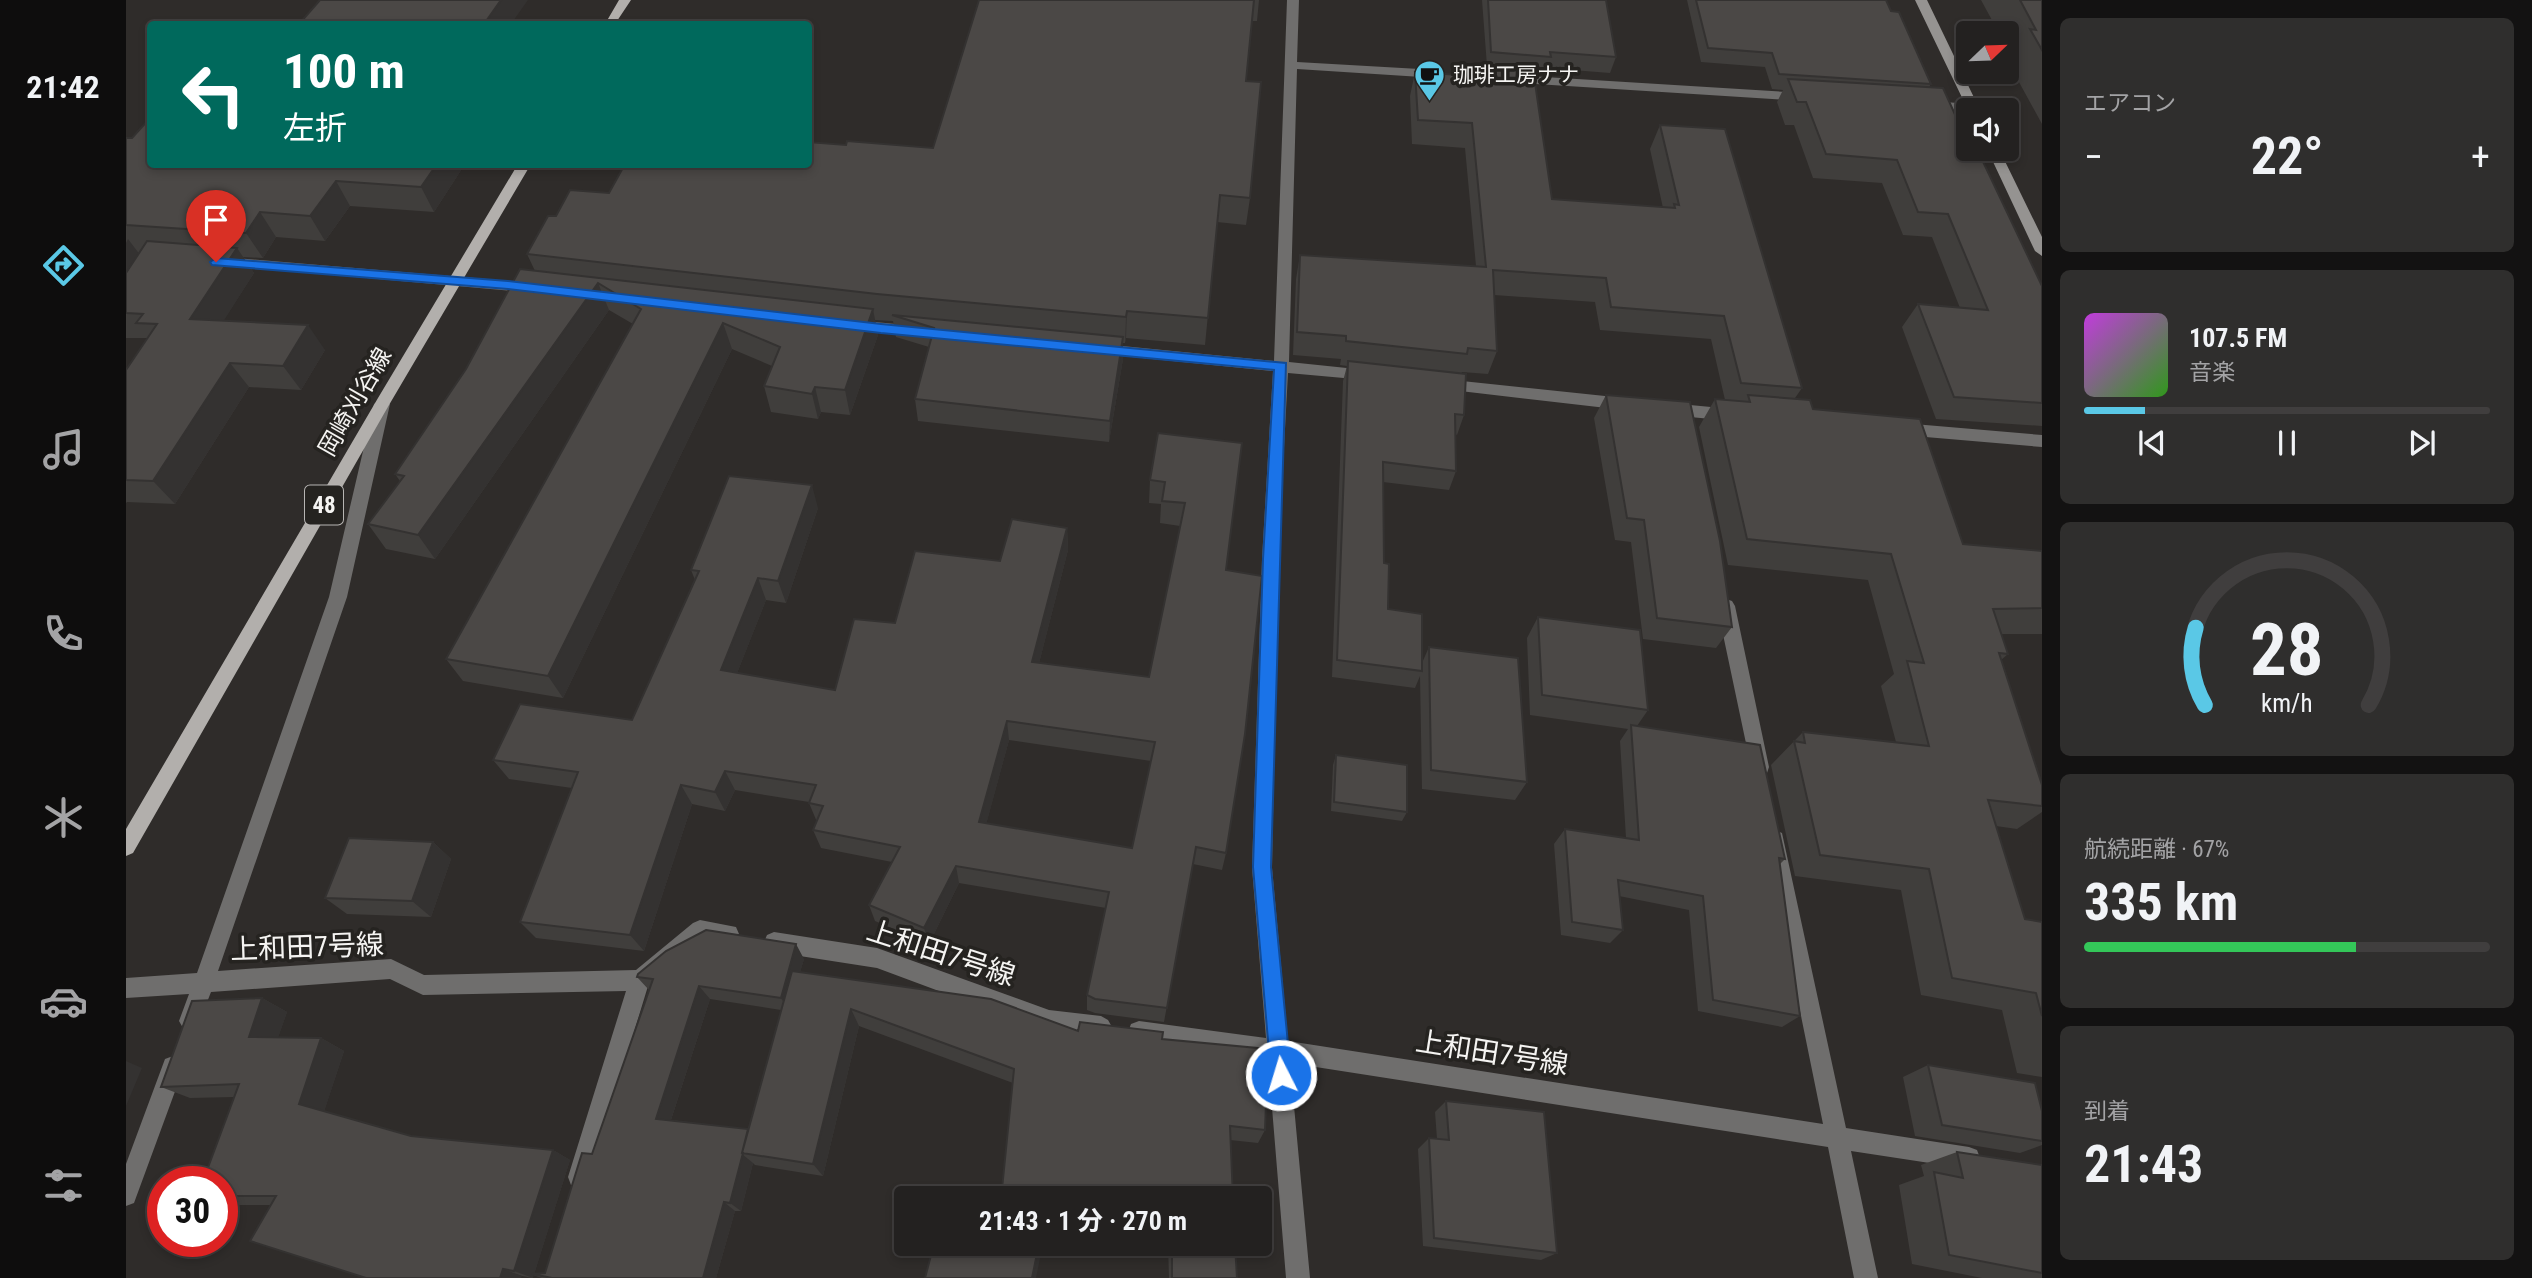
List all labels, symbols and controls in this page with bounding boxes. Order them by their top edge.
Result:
north arrow [1956,21,2020,84]
map controls [1956,21,2019,161]
text: 100 m [283,43,405,100]
icon: left [168,49,259,140]
cafe icon: 珈琲工房ナナ [1413,58,1447,102]
place label: 珈琲工房ナナ [1453,63,1579,87]
text: 21:42 [26,68,100,106]
text: エアコン [2084,90,2176,117]
button: sound [1956,98,2019,161]
text: 左折 [283,109,347,147]
text: 22° [2251,126,2323,187]
text: − [2084,135,2103,179]
text: + [2471,135,2490,179]
pin [186,190,246,262]
icon: arrive [197,201,235,239]
icon: directions [39,241,88,290]
text: 107.5 FM [2189,323,2287,353]
street label: 岡崎刈谷線 [313,343,397,461]
text: 音楽 [2189,359,2235,386]
icon: previous [2133,424,2171,462]
icon: pause [2268,424,2306,462]
icon: next [2403,424,2441,462]
icon: music [39,425,88,474]
road number: 48 [305,485,343,524]
text: 28 [2250,607,2324,693]
icon: phone [39,609,88,658]
text: km/h [2261,689,2313,718]
icon: climate [39,793,88,842]
text: 航続距離 · 67% [2084,836,2229,863]
text: 335 km [2084,872,2238,933]
street label: 上和田7号線 [863,914,1019,992]
street label: 上和田7号線 [230,928,384,966]
icon: car [39,977,88,1026]
street label: 上和田7号線 [1413,1025,1571,1081]
position arrow [1244,1038,1318,1112]
text: 到着 [2084,1098,2130,1125]
text: 21:43 [2084,1134,2203,1195]
icon: filters [39,1161,88,1210]
speed limit sign: 30 [147,1166,238,1257]
text: 21:43 · 1 分 · 270 m [979,1206,1187,1236]

